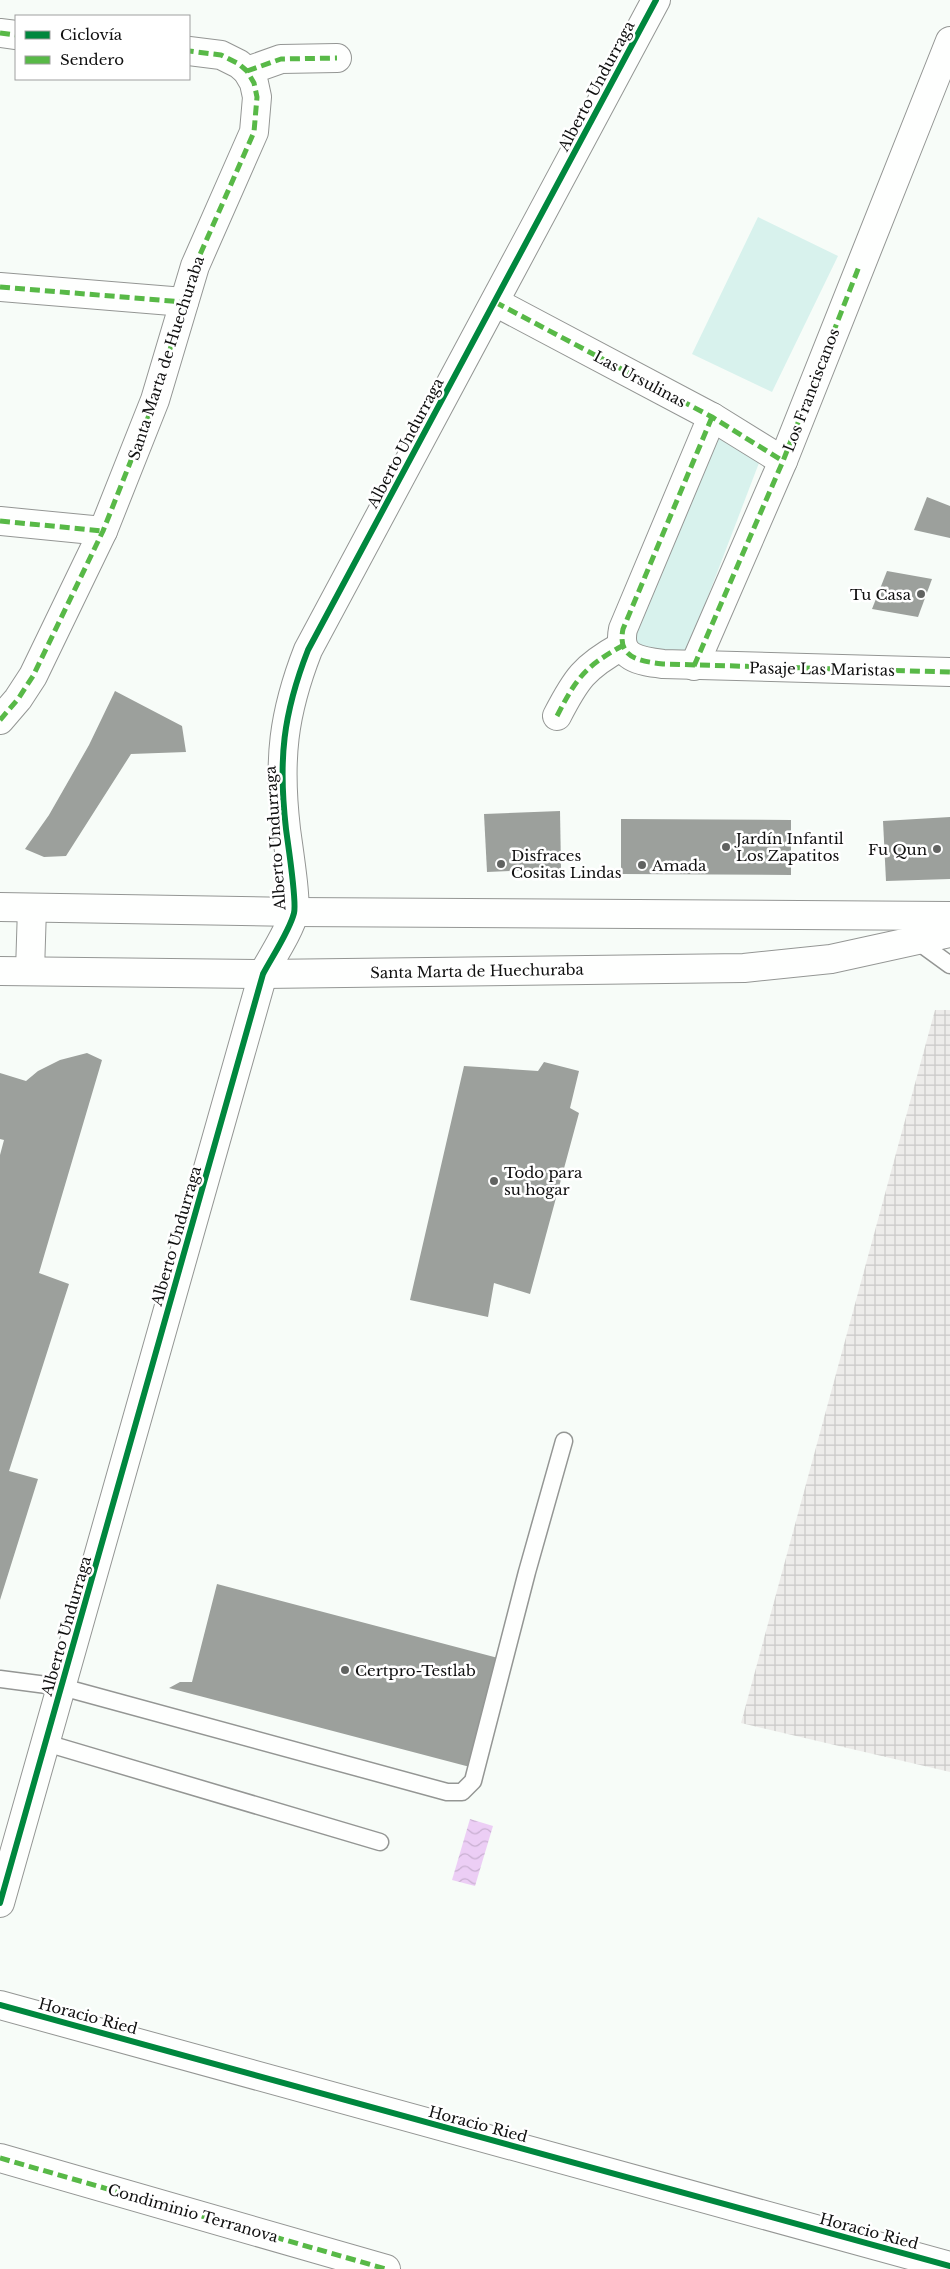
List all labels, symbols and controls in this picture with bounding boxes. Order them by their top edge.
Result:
legend [15,15,190,80]
street label: Alberto Undurraga [553,17,639,155]
text: Ciclovía [60,25,123,44]
text: Sendero [60,50,124,69]
street label: Santa Marta de Huechuraba [124,253,208,463]
street label: Los Franciscanos [779,325,843,454]
street label: Las Ursulinas [590,347,690,411]
street label: Alberto Undurraga [362,374,448,512]
place label: Tu Casa [850,585,912,604]
marker: Tu Casa [915,588,927,600]
street label: Pasaje Las Maristas [749,658,895,680]
street label: Alberto Undurraga [260,765,290,912]
place label: Jardín Infantil Los Zapatitos [734,829,844,865]
place label: Fu Qun [868,840,927,859]
marker: Jardín Infantil Los Zapatitos [720,841,732,853]
marker: Fu Qun [931,843,943,855]
place label: Disfraces Cositas Lindas [511,846,622,882]
place label: Amada [651,856,707,875]
marker: Disfraces Cositas Lindas [495,858,507,870]
marker: Amada [636,859,648,871]
street label: Santa Marta de Huechuraba [370,960,585,982]
street label: Alberto Undurraga [147,1163,205,1309]
place label: Todo para su hogar [504,1163,583,1199]
marker: Todo para su hogar [488,1175,500,1187]
street label: Alberto Undurraga [37,1553,95,1699]
place label: Certpro-Testlab [355,1661,476,1680]
marker: Certpro-Testlab [339,1664,351,1676]
street label: Horacio Ried [36,1994,140,2038]
street label: Horacio Ried [426,2102,530,2146]
street label: Condiminio Terranova [106,2180,281,2247]
street label: Horacio Ried [817,2209,921,2253]

